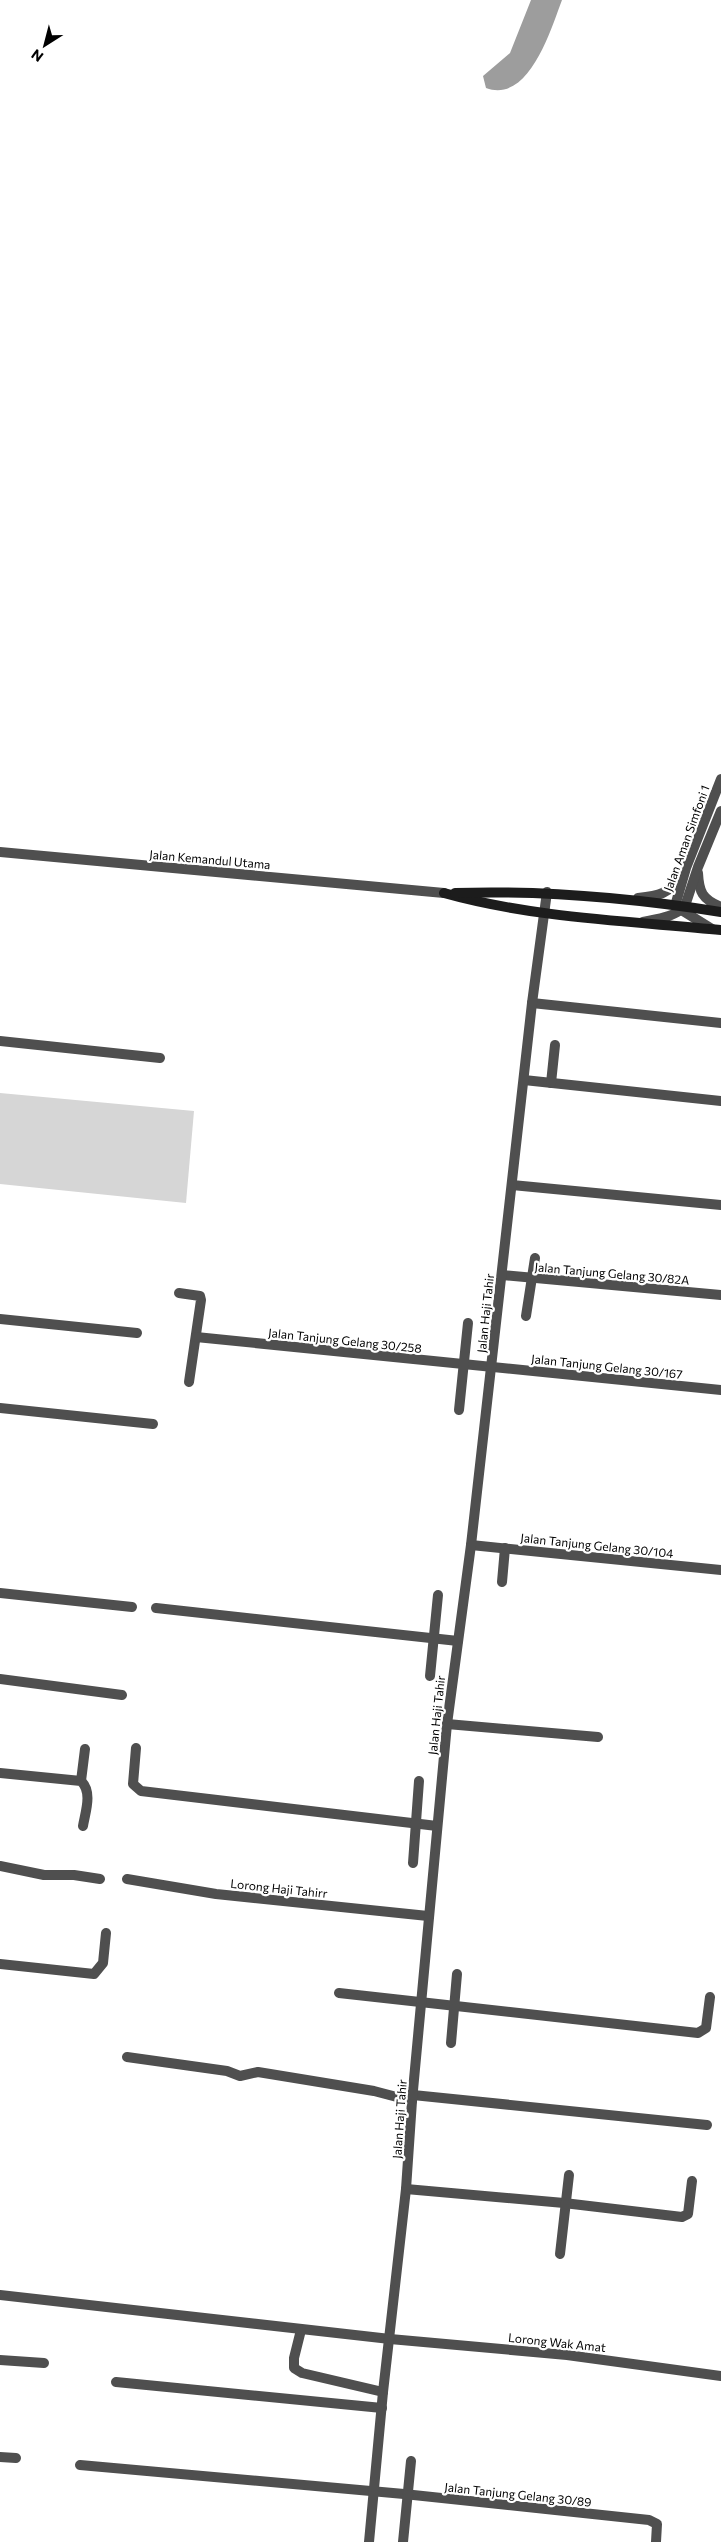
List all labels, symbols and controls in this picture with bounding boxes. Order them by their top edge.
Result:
north arrow [20,20,70,70]
text: N [28,46,46,66]
street label: Jalan Aman Simfoni 1 [660,783,713,893]
street label: Jalan Kemandul Utama [149,847,271,872]
street label: Jalan Tanjung Gelang 30/82A [534,1259,690,1288]
street label: Jalan Haji Tahir [474,1272,497,1353]
street label: Jalan Tanjung Gelang 30/258 [267,1325,422,1356]
street label: Jalan Tanjung Gelang 30/167 [531,1351,683,1382]
street label: Jalan Tanjung Gelang 30/104 [520,1530,674,1561]
street label: Jalan Haji Tahir [425,1674,448,1755]
street label: Lorong Haji Tahirr [230,1876,329,1900]
street label: Jalan Haji Tahir [389,2079,410,2159]
street label: Lorong Wak Amat [507,2330,607,2354]
street label: Jalan Tanjung Gelang 30/89 [444,2479,592,2510]

